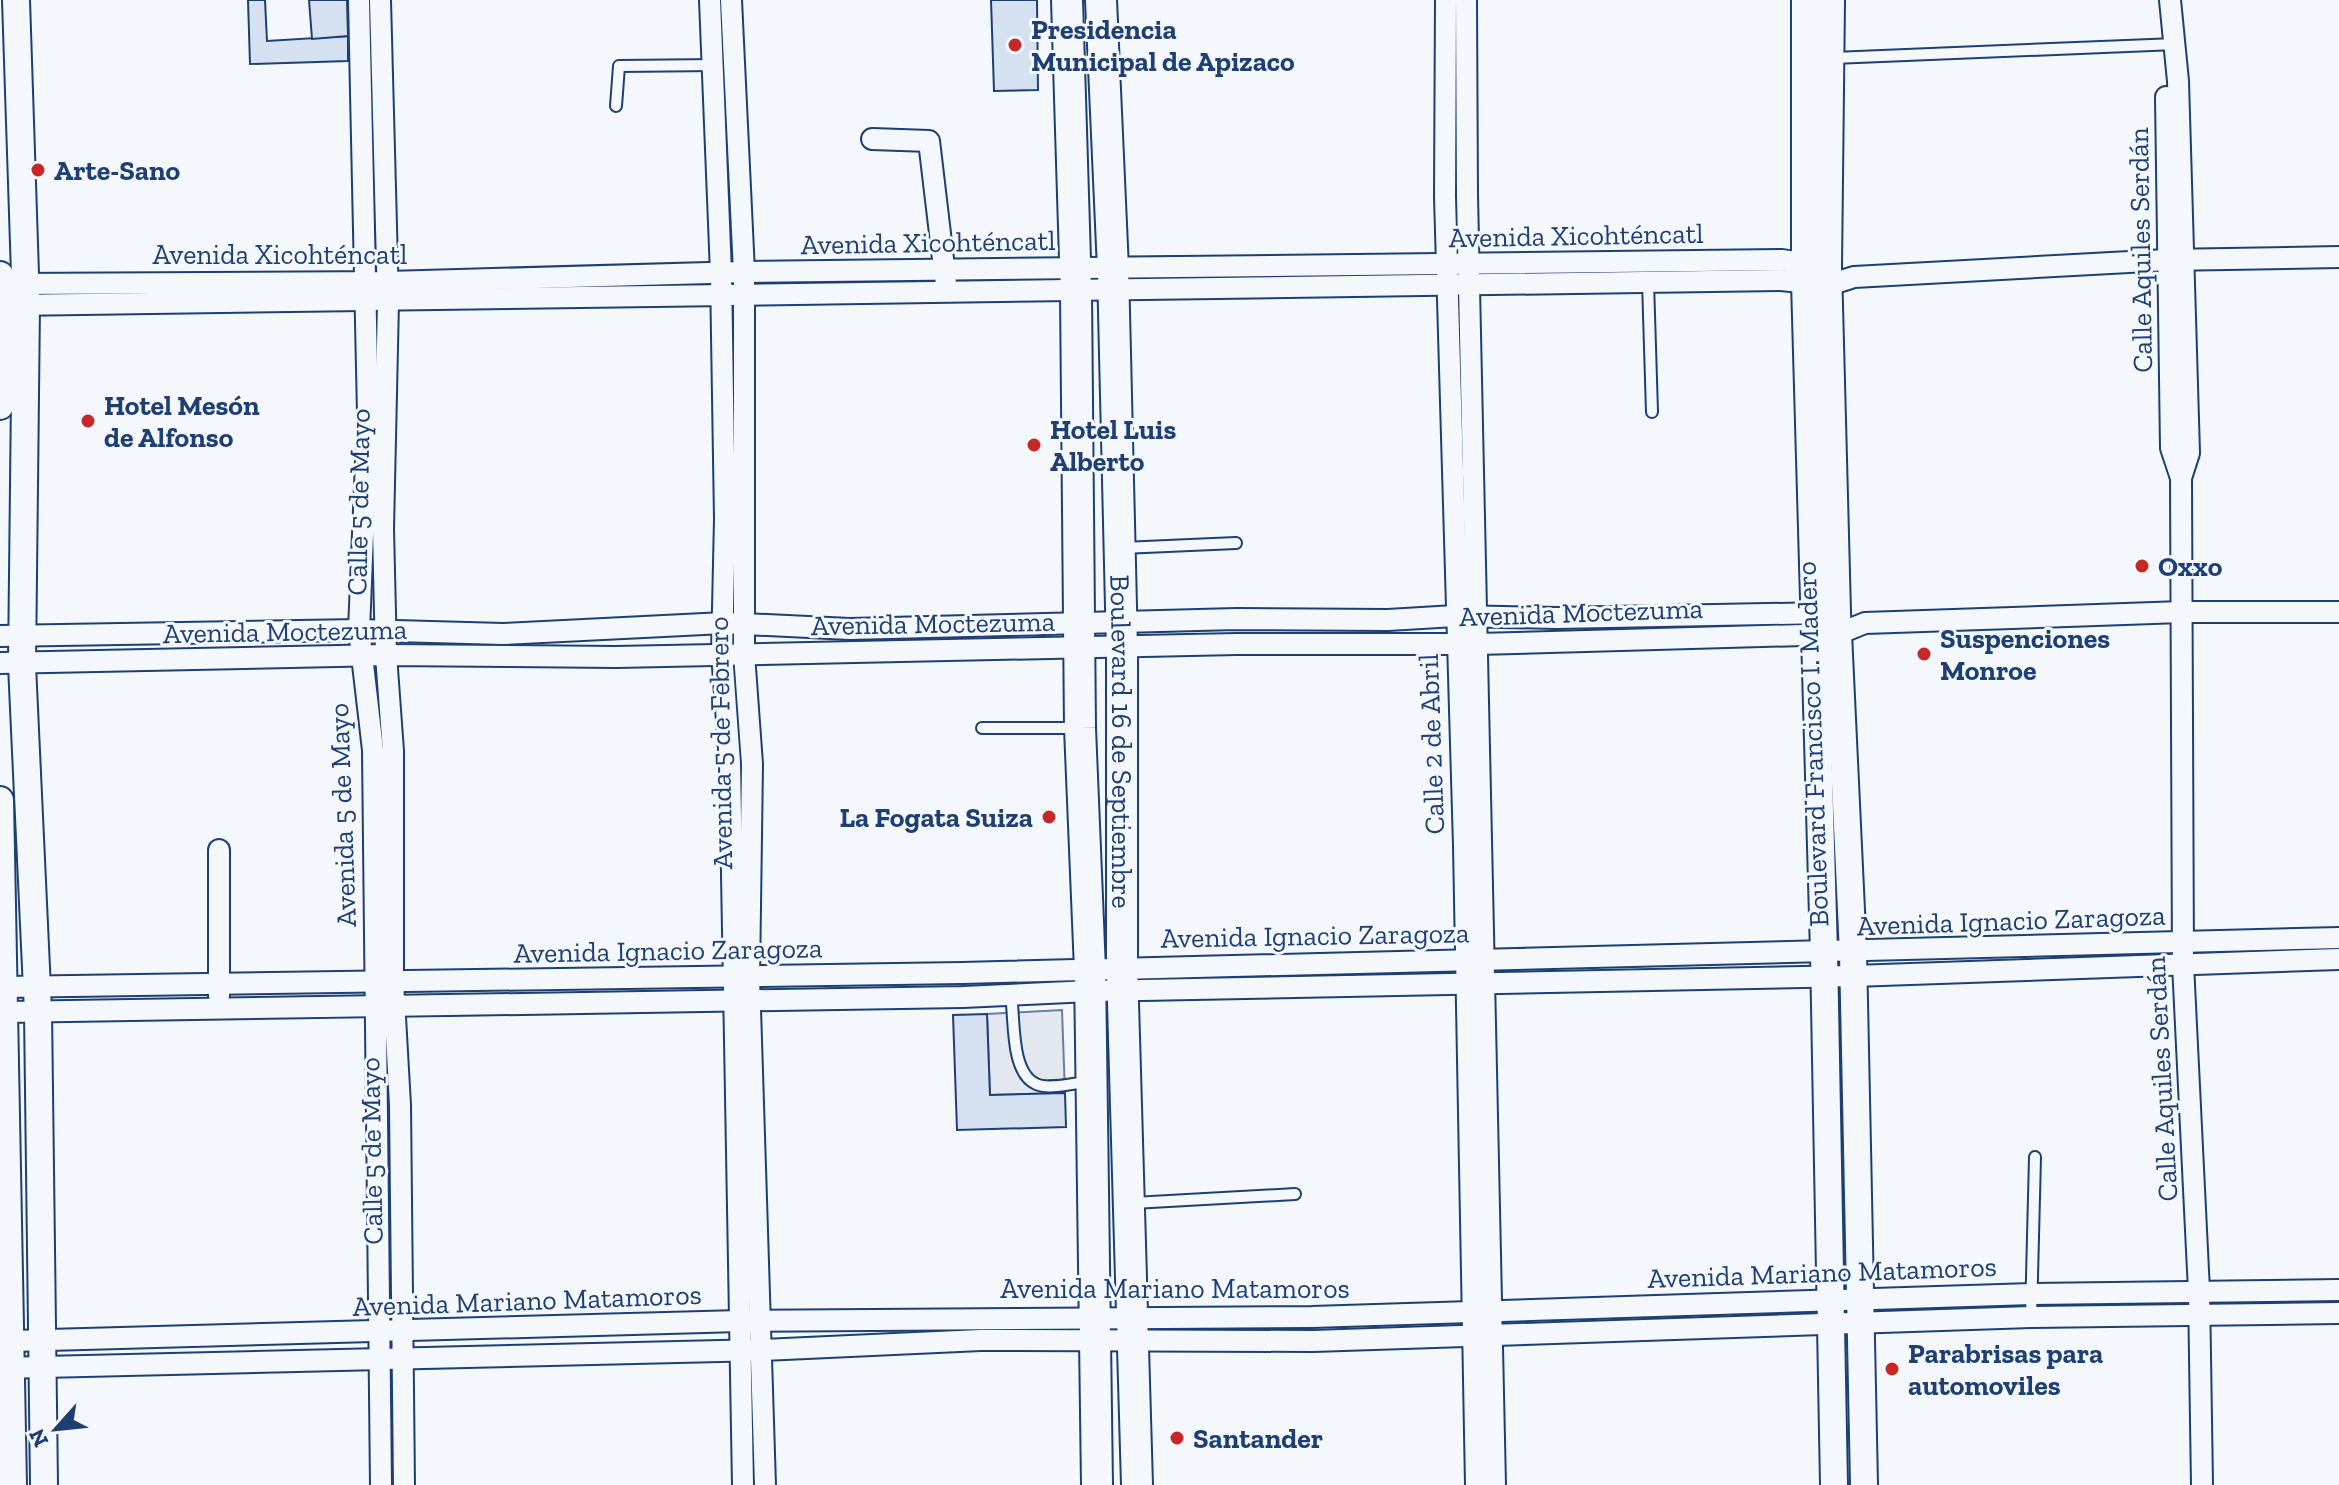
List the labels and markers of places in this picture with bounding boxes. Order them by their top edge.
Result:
place label: Presidencia Municipal de Apizaco [1031,13,1295,78]
marker: Presidencia Municipal de Apizaco [1006,36,1024,54]
place label: Arte-Sano [54,154,181,187]
marker: Arte-Sano [29,161,47,179]
place label: Hotel Mesón de Alfonso [104,389,260,454]
marker: Hotel Mesón de Alfonso [79,412,97,430]
place label: Hotel Luis Alberto [1050,413,1176,478]
marker: Hotel Luis Alberto [1025,436,1043,454]
place label: Oxxo [2158,550,2223,583]
marker: Oxxo [2133,557,2151,575]
place label: Suspenciones Monroe [1940,622,2110,687]
marker: Suspenciones Monroe [1915,645,1933,663]
place label: La Fogata Suiza [839,801,1033,834]
marker: La Fogata Suiza [1040,808,1058,826]
place label: Parabrisas para automoviles [1908,1337,2103,1402]
marker: Parabrisas para automoviles [1883,1360,1901,1378]
place label: Santander [1193,1422,1323,1455]
marker: Santander [1168,1429,1186,1447]

